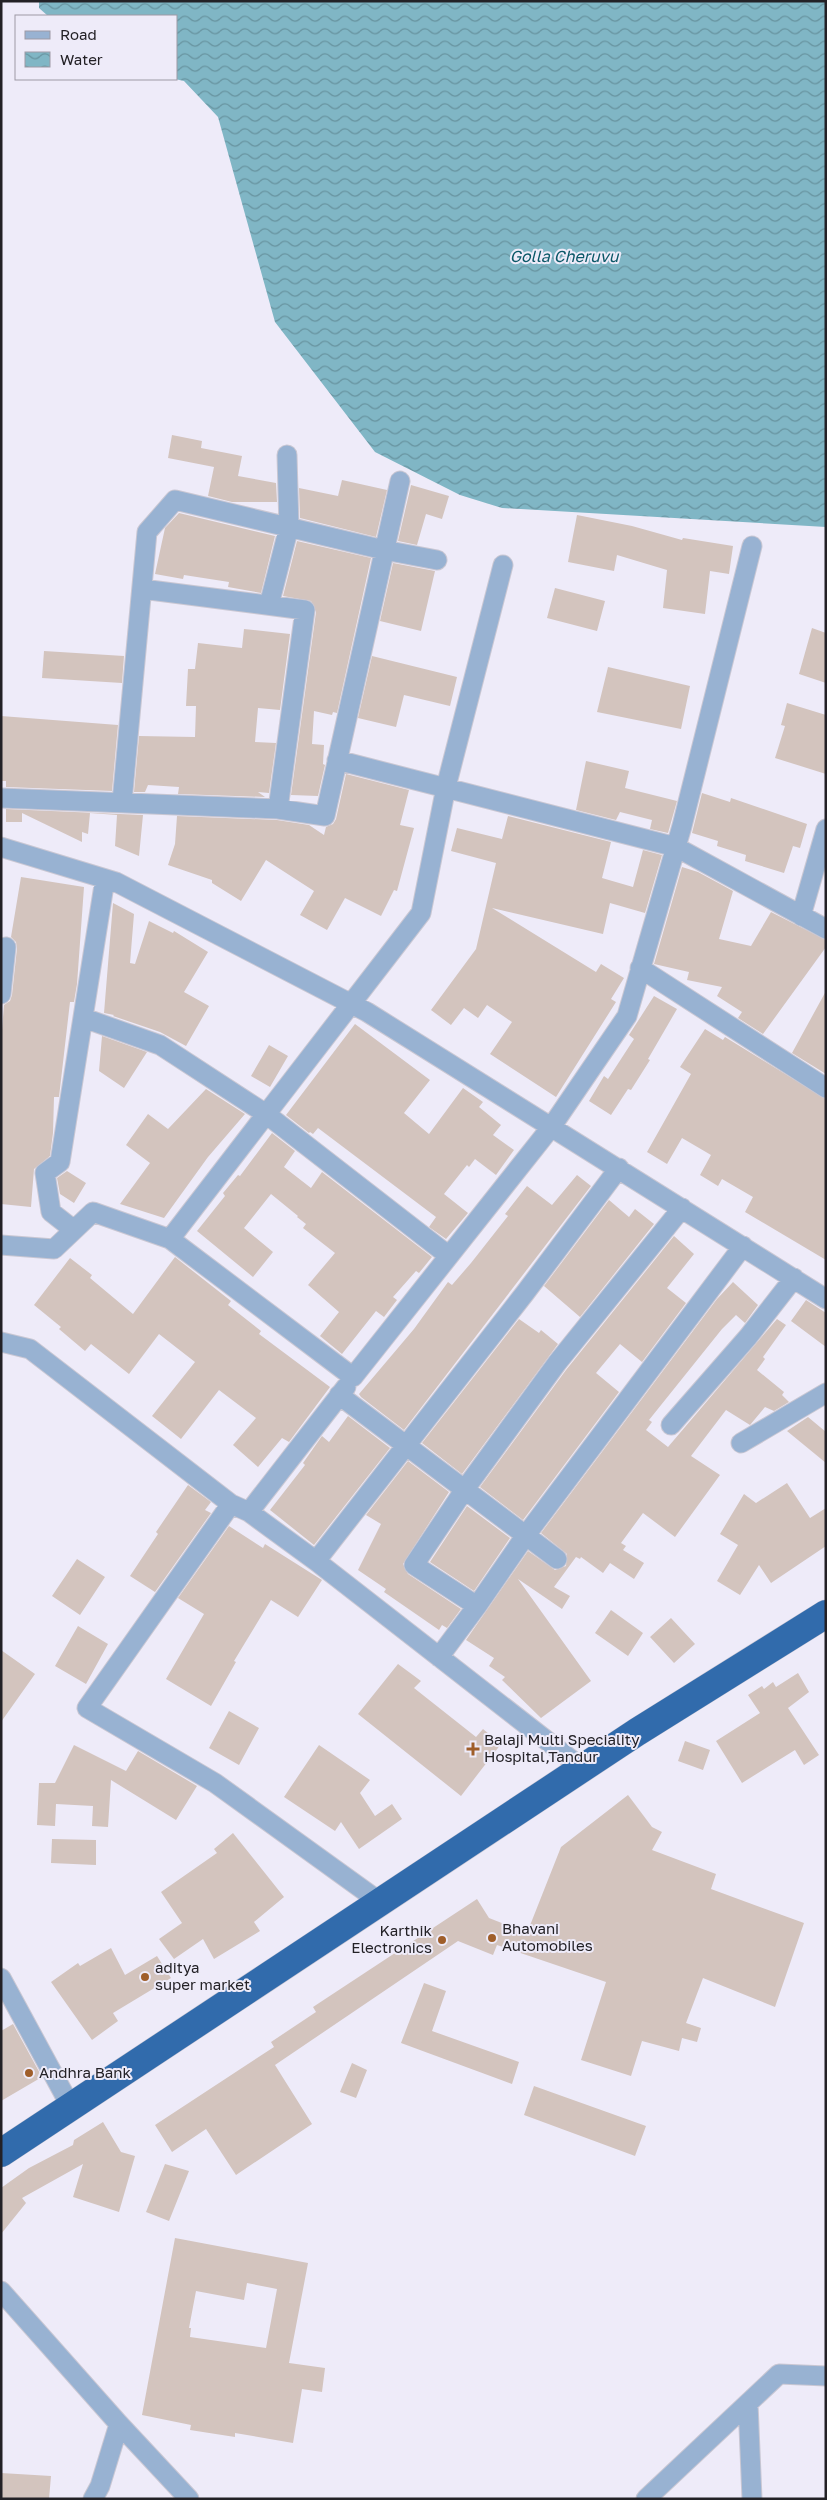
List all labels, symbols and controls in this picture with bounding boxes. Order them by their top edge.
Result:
legend [15,15,178,80]
text: Road [60,25,97,43]
text: Water [60,50,103,68]
water label: Golla Cheruvu [510,246,620,266]
place label: Balaji Multi Speciality Hospital,Tandur [484,1730,640,1765]
marker: Balaji Multi Speciality Hospital,Tandur [466,1742,480,1756]
place label: Bhavani Automobiles [502,1919,593,1954]
place label: Karthik Electronics [351,1921,433,1956]
marker: Bhavani Automobiles [486,1932,498,1944]
marker: Karthik Electronics [436,1934,448,1946]
place label: aditya super market [155,1958,250,1993]
marker: aditya super market [139,1971,151,1983]
place label: Andhra Bank [39,2063,131,2081]
marker: Andhra Bank [23,2067,35,2079]

